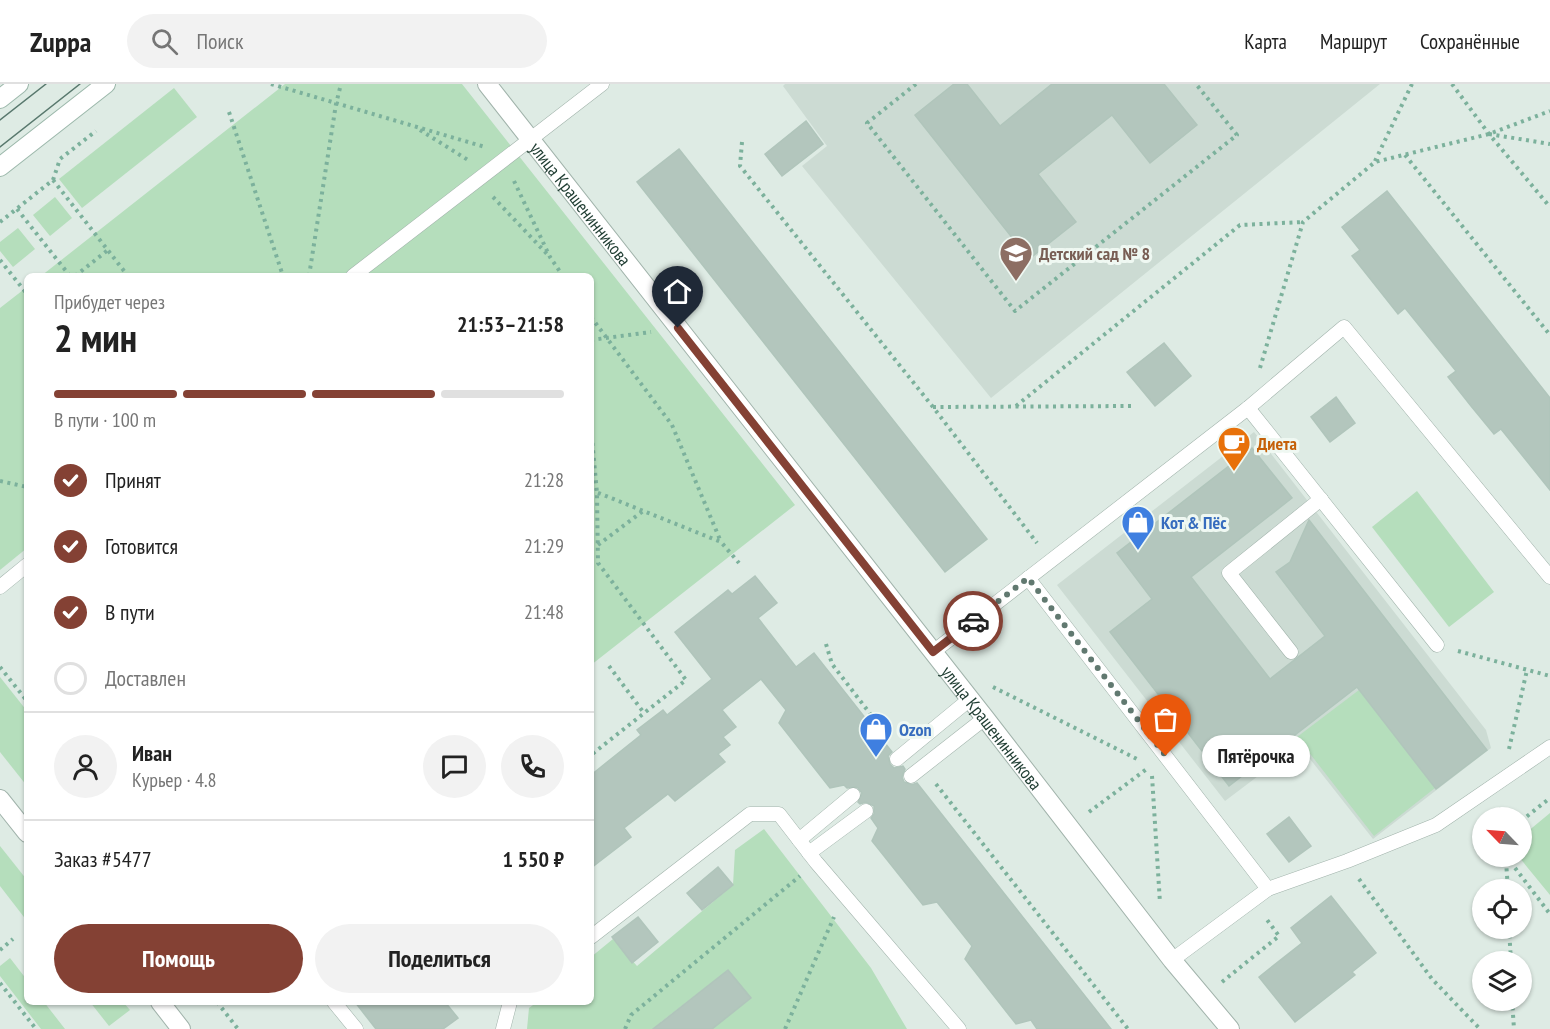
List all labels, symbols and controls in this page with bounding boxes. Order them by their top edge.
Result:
search box [127,14,547,68]
text: Zuppa [30,23,91,60]
icon: search [148,25,181,58]
text: Поиск [196,27,243,55]
text: Карта [1244,28,1287,55]
text: Маршрут [1320,28,1387,55]
text: Сохранённые [1420,28,1520,55]
street label: улица Крашенинникова [525,137,637,270]
school or university icon: Детский сад № 8 [998,235,1034,282]
place label: Детский сад № 8 [1039,242,1150,265]
pin [652,266,703,328]
icon: home [661,275,694,308]
text: Прибудет через [54,289,165,315]
text: 21:53–21:58 [457,310,564,338]
text: 2 мин [54,312,137,363]
text: В пути · 100 m [54,407,156,433]
cafe icon: Диета [1216,425,1252,472]
place label: Диета [1257,432,1297,455]
icon: check [54,464,87,497]
text: Принят [105,466,161,494]
text: 21:28 [524,467,564,493]
shop icon: Кот & Пёс [1120,504,1156,551]
place label: Кот & Пёс [1161,511,1227,534]
icon: check [54,530,87,563]
text: Готовится [105,532,178,560]
text: 21:29 [524,533,564,559]
courier [943,591,1003,651]
icon: check [54,596,87,629]
text: В пути [105,598,155,626]
text: 21:48 [524,599,564,625]
icon: car [957,605,990,638]
street label: улица Крашенинникова [937,661,1048,794]
text: Доставлен [105,664,186,692]
pin [1140,694,1191,756]
icon: bag [1149,703,1182,736]
shop icon: Ozon [858,711,894,758]
place label: Ozon [899,718,932,741]
button: person [54,735,117,798]
button: chat [423,735,486,798]
button: phone [501,735,564,798]
callout: Пятёрочка [1202,735,1310,777]
text: Иван [132,739,172,767]
text: Пятёрочка [1218,743,1294,769]
text: Курьер · 4.8 [132,767,217,793]
north arrow [1472,807,1532,867]
map controls [1472,807,1532,1011]
text: Заказ #5477 [54,845,152,873]
text: 1 550 ₽ [502,845,564,873]
button: locate [1472,879,1532,939]
button: Помощь [54,924,303,993]
button: Поделиться [315,924,564,993]
button: layers [1472,951,1532,1011]

